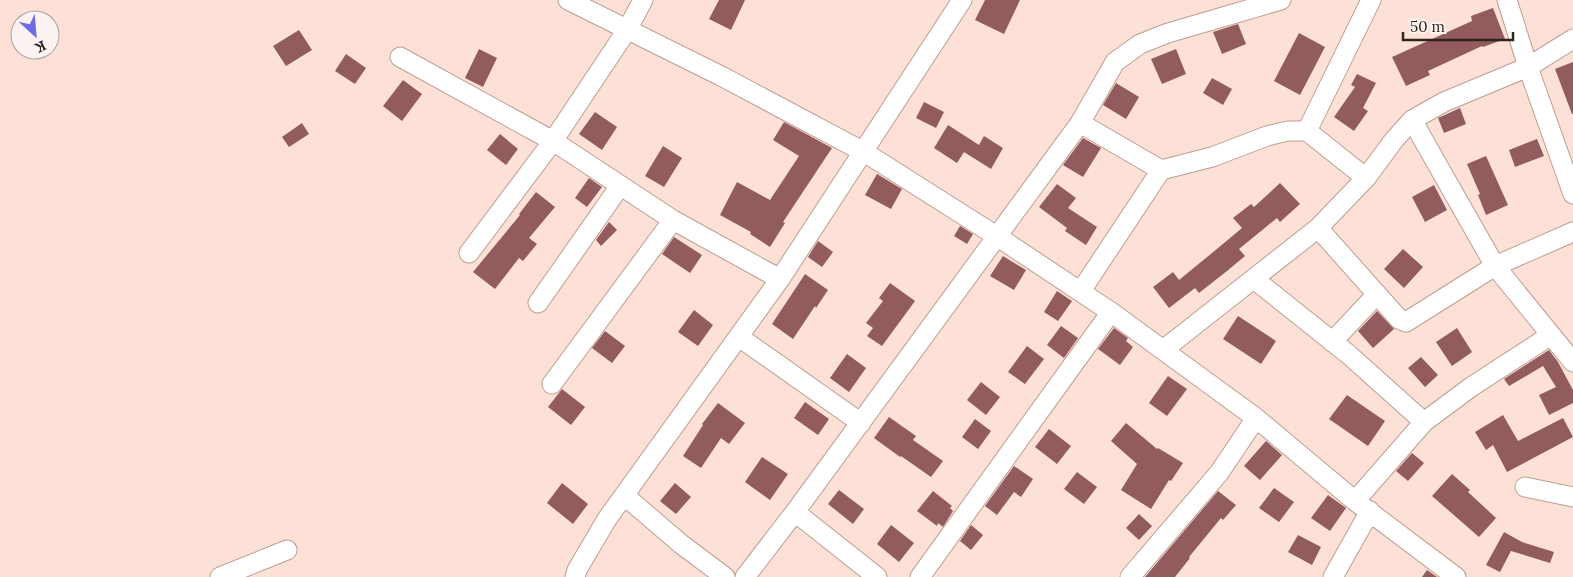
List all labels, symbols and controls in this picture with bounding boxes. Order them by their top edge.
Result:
north arrow [10,10,60,60]
scale bar [1403,10,1513,42]
text: 50 m [1410,17,1445,36]
text: K [32,36,49,57]

